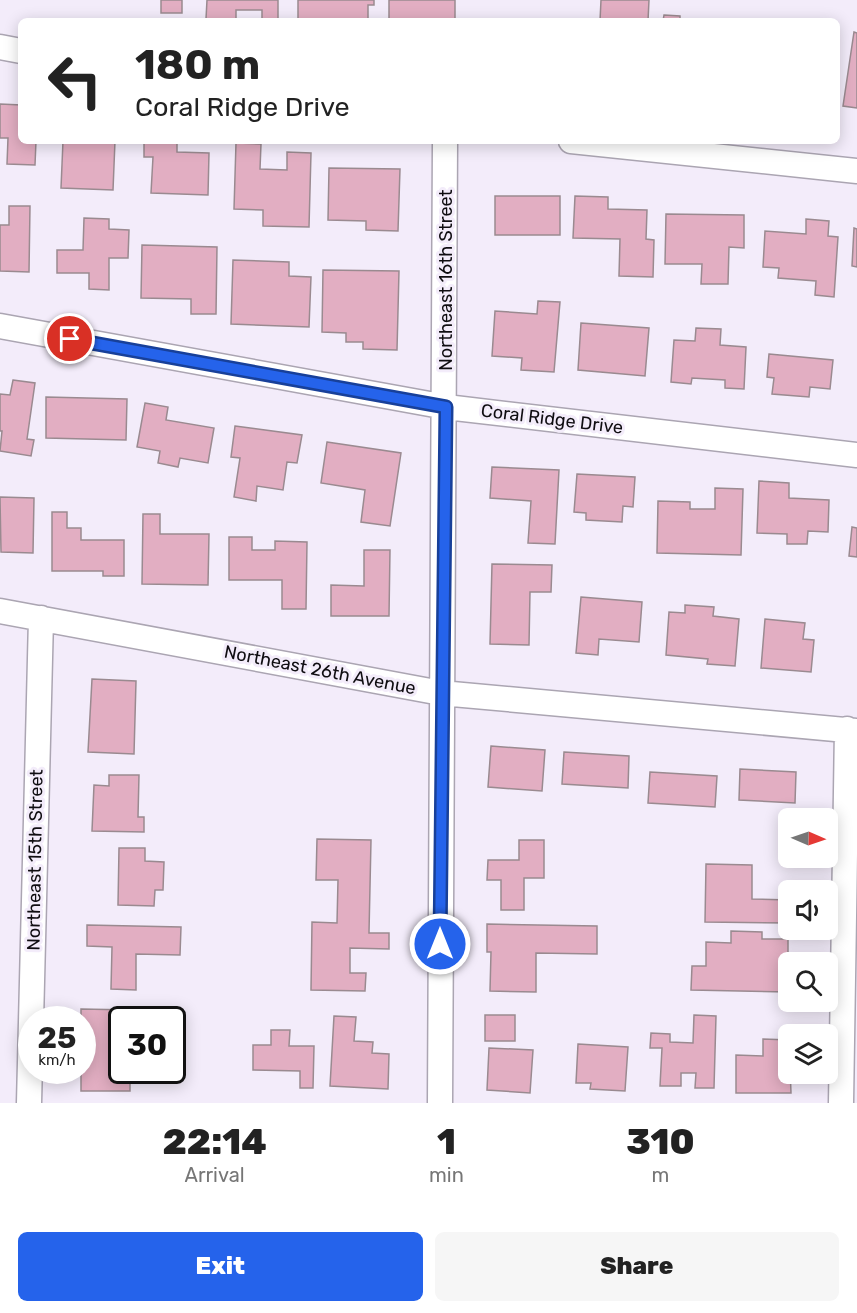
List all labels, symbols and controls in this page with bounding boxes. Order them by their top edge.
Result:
text: 180 m [135,40,260,90]
icon: left [36,42,114,120]
text: Coral Ridge Drive [135,91,350,123]
street label: Northeast 16th Street [435,189,457,371]
pin [44,313,95,364]
icon: arrive [53,322,86,355]
street label: Coral Ridge Drive [480,399,624,439]
street label: Northeast 26th Avenue [222,641,418,699]
street label: Northeast 15th Street [22,769,48,951]
north arrow [778,808,838,868]
map controls [778,808,838,1084]
button: sound [778,880,838,940]
position arrow [408,912,472,976]
button: search [778,952,838,1012]
speed limit sign: 30 [108,1006,186,1084]
text: 25 [38,1020,76,1056]
button: layers [778,1024,838,1084]
text: km/h [38,1051,76,1069]
text: 22:14 [162,1120,267,1163]
text: 1 [437,1120,456,1163]
text: 310 [626,1120,695,1163]
text: Arrival [185,1163,245,1187]
text: min [429,1163,464,1187]
text: m [652,1163,669,1187]
button: Exit [18,1232,423,1301]
button: Share [435,1232,839,1301]

